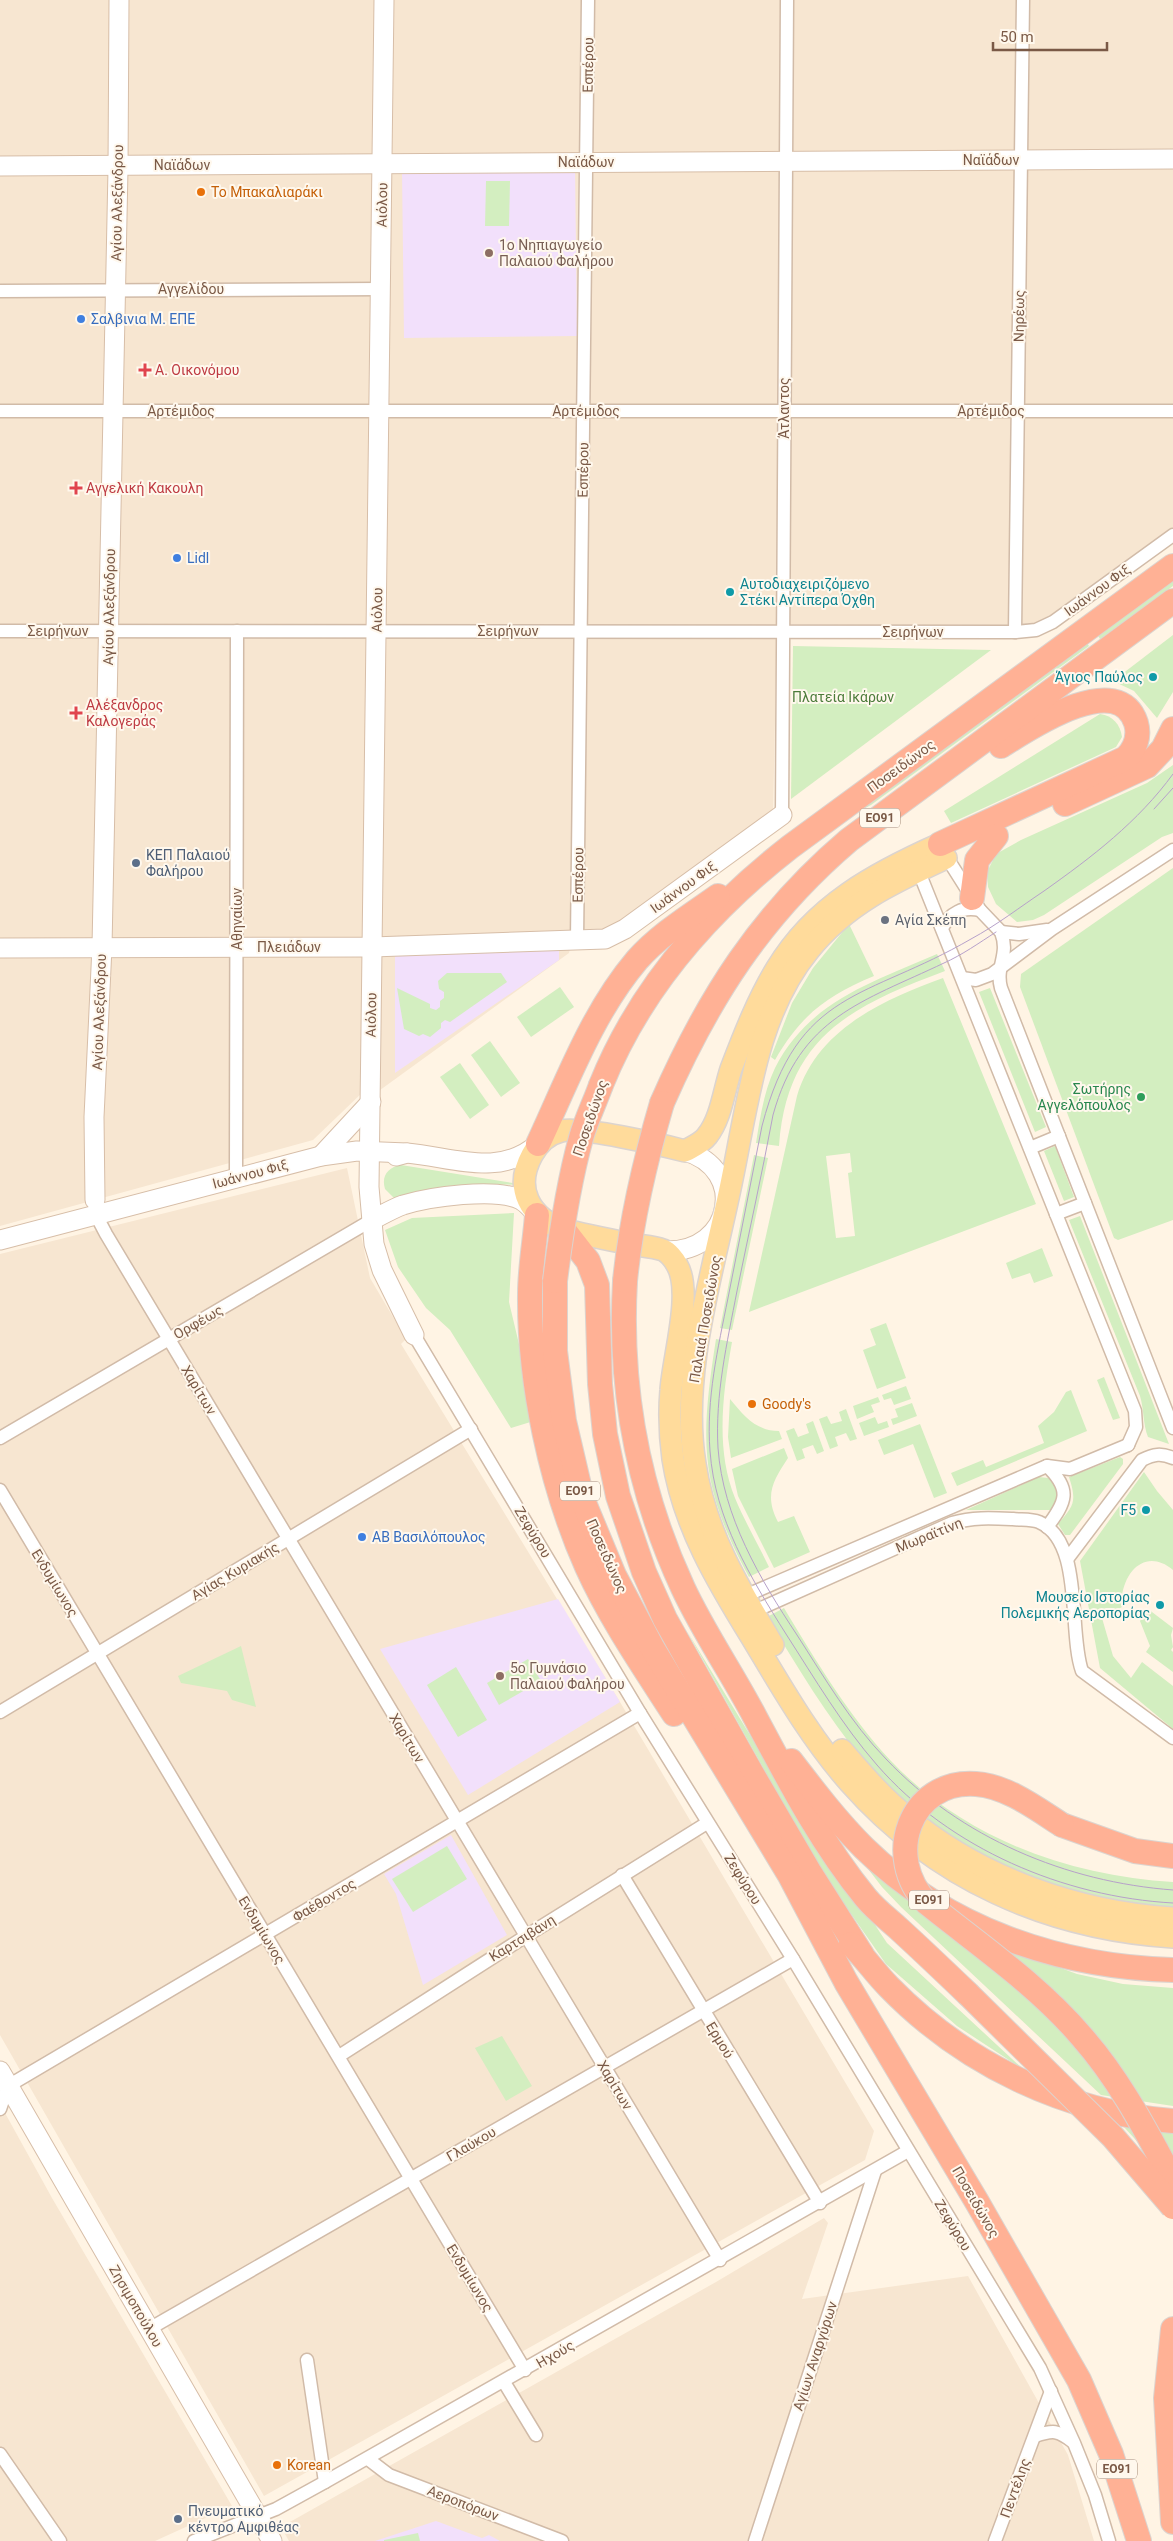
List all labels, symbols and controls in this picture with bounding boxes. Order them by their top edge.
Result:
scale bar [993,20,1107,52]
text: 50 m [1000,28,1034,46]
street label: Εσπέρου [580,37,596,93]
street label: Αγίου Αλεξάνδρου [108,144,126,262]
street label: Ναϊάδων [963,152,1019,168]
street label: Ναϊάδων [558,154,614,170]
street label: Ναϊάδων [154,157,210,173]
street label: Αιόλου [374,182,390,228]
place label: Το Μπακαλιαράκι [211,184,323,200]
marker: Το Μπακαλιαράκι [195,186,207,198]
place label: 1ο Νηπιαγωγείο Παλαιού Φαλήρου [499,237,614,269]
marker: 1ο Νηπιαγωγείο Παλαιού Φαλήρου [483,247,495,259]
street label: Αγγελίδου [158,281,224,297]
street label: Νηρέως [1011,290,1027,342]
place label: Σαλβινια Μ. ΕΠΕ [91,311,195,327]
marker: Σαλβινια Μ. ΕΠΕ [75,313,87,325]
place label: Α. Οικονόμου [155,362,239,378]
marker: Α. Οικονόμου [139,364,151,376]
street label: Άτλαντος [776,377,792,439]
street label: Αρτέμιδος [147,403,215,419]
street label: Αρτέμιδος [552,403,620,419]
street label: Αρτέμιδος [957,403,1025,419]
street label: Εσπέρου [575,442,591,498]
place label: Αγγελική Κακουλη [86,480,204,496]
marker: Αγγελική Κακουλη [70,482,82,494]
street label: Αγίου Αλεξάνδρου [100,548,118,666]
place label: Lidl [187,550,209,566]
marker: Lidl [171,552,183,564]
street label: Ιωάννου Φιξ [1061,561,1133,619]
place label: Αυτοδιαχειριζόμενο Στέκι Αντίπερα Όχθη [740,576,875,608]
marker: Αυτοδιαχειριζόμενο Στέκι Αντίπερα Όχθη [724,586,736,598]
street label: Αιόλου [369,587,385,633]
street label: Σειρήνων [28,623,89,639]
street label: Σειρήνων [478,623,539,639]
street label: Σειρήνων [883,624,944,640]
place label: Άγιος Παύλος [1055,669,1143,685]
marker: Άγιος Παύλος [1147,671,1159,683]
park label: Πλατεία Ικάρων [792,689,894,705]
place label: Αλέξανδρος Καλογεράς [86,697,163,729]
marker: Αλέξανδρος Καλογεράς [70,707,82,719]
street label: Ποσειδώνος [864,736,938,796]
road number: ΕΟ91 [860,808,900,828]
place label: ΚΕΠ Παλαιού Φαλήρου [146,847,230,879]
street label: Εσπέρου [570,847,586,903]
marker: ΚΕΠ Παλαιού Φαλήρου [130,857,142,869]
street label: Ιωάννου Φιξ [647,858,719,916]
street label: Αθηναίων [229,888,245,950]
place label: Αγία Σκέπη [895,912,966,928]
marker: Αγία Σκέπη [879,914,891,926]
street label: Πλειάδων [257,939,321,955]
street label: Αγίου Αλεξάνδρου [89,953,109,1071]
street label: Αιόλου [363,992,379,1038]
street label: Ποσειδώνος [569,1078,611,1158]
place label: Σωτήρης Αγγελόπουλος [1038,1081,1131,1113]
marker: Σωτήρης Αγγελόπουλος [1135,1091,1147,1103]
street label: Ιωάννου Φιξ [211,1156,290,1192]
street label: Παλαιά Ποσειδώνος [686,1254,724,1384]
street label: Ορφέως [171,1302,226,1343]
street label: Χαρίτων [178,1363,220,1418]
place label: Goody's [762,1396,811,1412]
marker: Goody's [746,1398,758,1410]
road number: ΕΟ91 [560,1482,600,1500]
place label: F5 [1120,1502,1136,1518]
street label: Ζεφύρου [511,1503,555,1561]
marker: F5 [1140,1504,1152,1516]
street label: Μωραϊτίνη [893,1514,965,1556]
street label: Ποσειδώνος [583,1516,631,1596]
place label: ΑΒ Βασιλόπουλος [372,1529,486,1545]
marker: ΑΒ Βασιλόπουλος [356,1531,368,1543]
street label: Αγίας Κυριακής [188,1539,282,1603]
street label: Ενδυμίωνος [29,1546,81,1620]
place label: Μουσείο Ιστορίας Πολεμικής Αεροπορίας [1001,1589,1150,1621]
marker: Μουσείο Ιστορίας Πολεμικής Αεροπορίας [1154,1599,1166,1611]
place label: 5ο Γυμνάσιο Παλαιού Φαλήρου [510,1660,625,1692]
marker: 5ο Γυμνάσιο Παλαιού Φαλήρου [494,1670,506,1682]
street label: Χαρίτων [386,1711,428,1766]
street label: Ζεφύρου [720,1851,765,1908]
street label: Φαέθοντος [289,1875,359,1925]
road number: ΕΟ91 [909,1890,949,1910]
street label: Ενδυμίωνος [236,1893,288,1967]
street label: Καρτσιβάνη [486,1911,558,1965]
street label: Ερμού [703,2019,737,2061]
street label: Χαρίτων [594,2058,636,2113]
street label: Γλαύκου [443,2123,499,2165]
street label: Ποσειδώνος [949,2164,1003,2240]
street label: Ζεφύρου [931,2196,975,2254]
street label: Ενδυμίωνος [444,2241,496,2315]
street label: Ζησιμοπούλου [106,2262,166,2350]
street label: Αγίων Αναργύρων [790,2299,840,2413]
street label: Ηχούς [533,2337,577,2371]
street label: Πεντέλης [997,2456,1033,2520]
place label: Korean [287,2457,331,2473]
marker: Korean [271,2459,283,2471]
road number: ΕΟ91 [1097,2460,1137,2478]
street label: Αεροπόρων [425,2482,501,2524]
place label: Πνευματικό κέντρο Αμφιθέας [188,2503,299,2536]
marker: Πνευματικό κέντρο Αμφιθέας [172,2513,184,2525]

